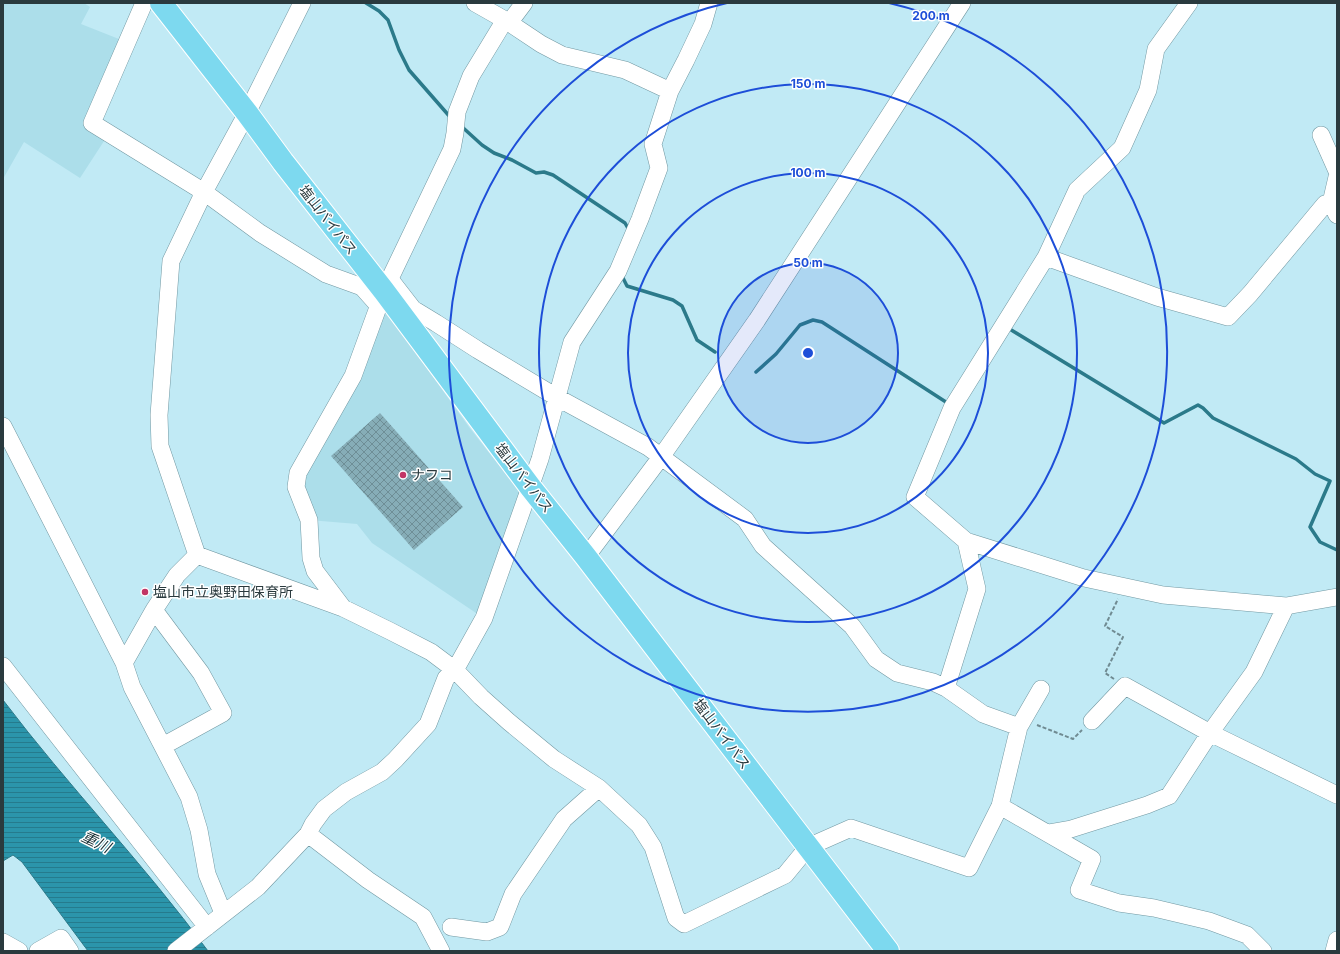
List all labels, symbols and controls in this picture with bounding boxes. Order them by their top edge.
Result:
text: 200 m [912,8,950,23]
text: 150 m [791,76,825,91]
text: 100 m [790,165,826,180]
street label: 塩山バイパス [296,181,361,258]
text: 50 m [793,255,823,270]
centre of rings [801,346,815,360]
street label: 塩山バイパス [492,439,557,516]
place label: ナフコ [411,466,453,483]
marker: ナフコ [398,470,408,480]
place label: 塩山市立奥野田保育所 [153,583,293,600]
marker: 塩山市立奥野田保育所 [140,587,150,597]
street label: 塩山バイパス [690,695,754,772]
water label: 重川 [79,826,116,858]

